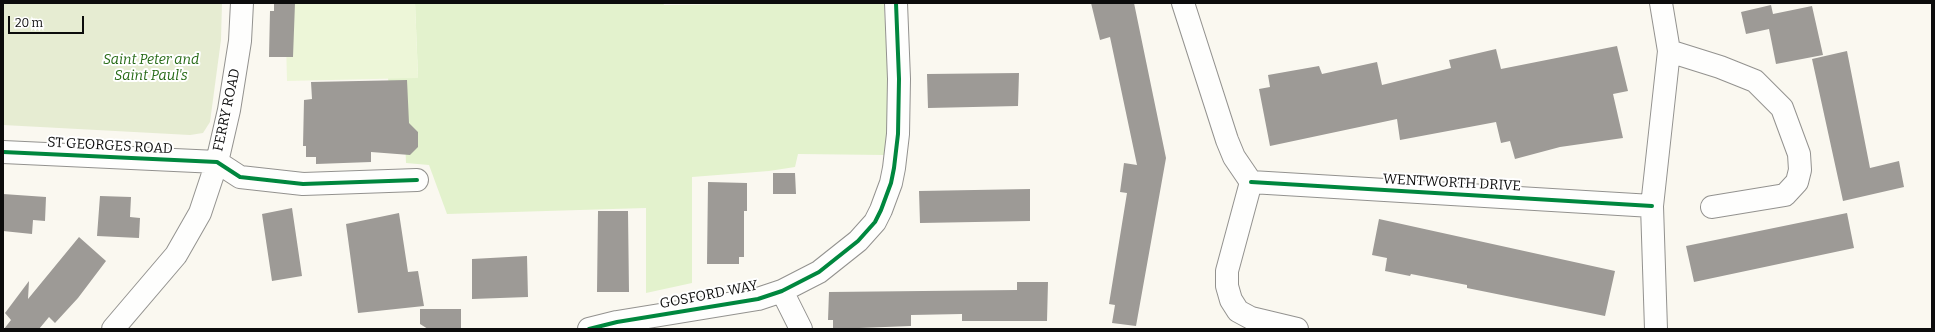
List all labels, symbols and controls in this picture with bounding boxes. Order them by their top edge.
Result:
scale bar [10,8,86,34]
text: 20 m [15,16,43,30]
park label: Saint Peter and Saint Paul's [103,52,199,84]
street label: FERRY ROAD [210,67,244,153]
street label: ST GEORGES ROAD [47,134,173,158]
street label: WENTWORTH DRIVE [1383,171,1521,195]
street label: GOSFORD WAY [658,277,760,313]

